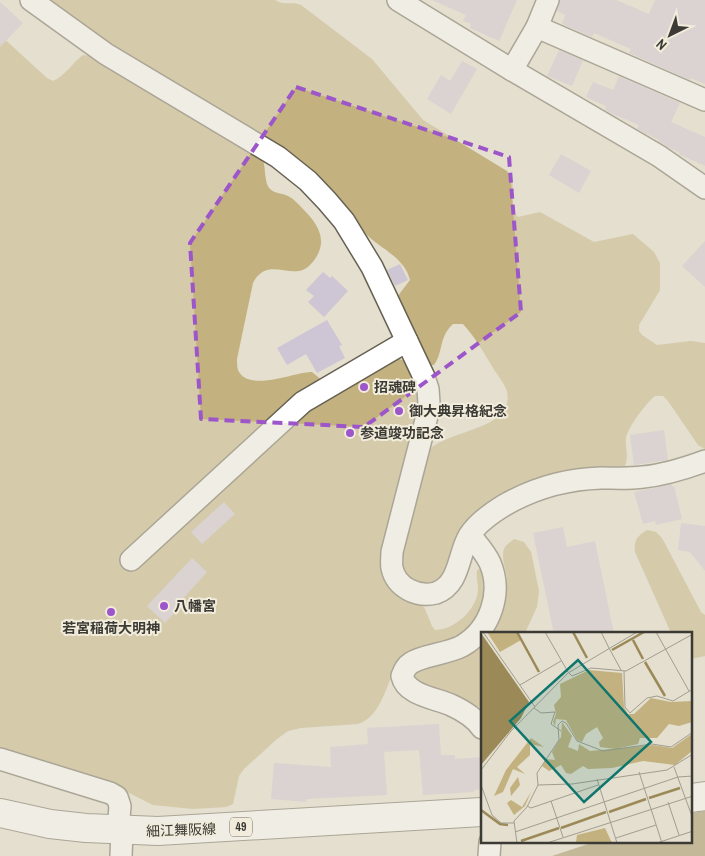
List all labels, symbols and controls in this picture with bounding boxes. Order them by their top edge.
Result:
north arrow [645,10,695,60]
text: N [652,35,670,54]
place label: 招魂碑 [374,378,416,396]
marker: 招魂碑 [358,381,370,393]
place label: 御大典昇格紀念 [409,402,507,420]
marker: 御大典昇格紀念 [393,405,405,417]
place label: 参道竣功記念 [360,424,444,442]
marker: 参道竣功記念 [344,427,356,439]
place label: 八幡宮 [174,597,216,615]
marker: 八幡宮 [158,600,170,612]
marker: 若宮稲荷大明神 [105,606,117,618]
place label: 若宮稲荷大明神 [62,619,160,637]
inset map [481,632,692,844]
road number: 49 [230,818,252,836]
street label: 細江舞阪線 [146,820,216,840]

